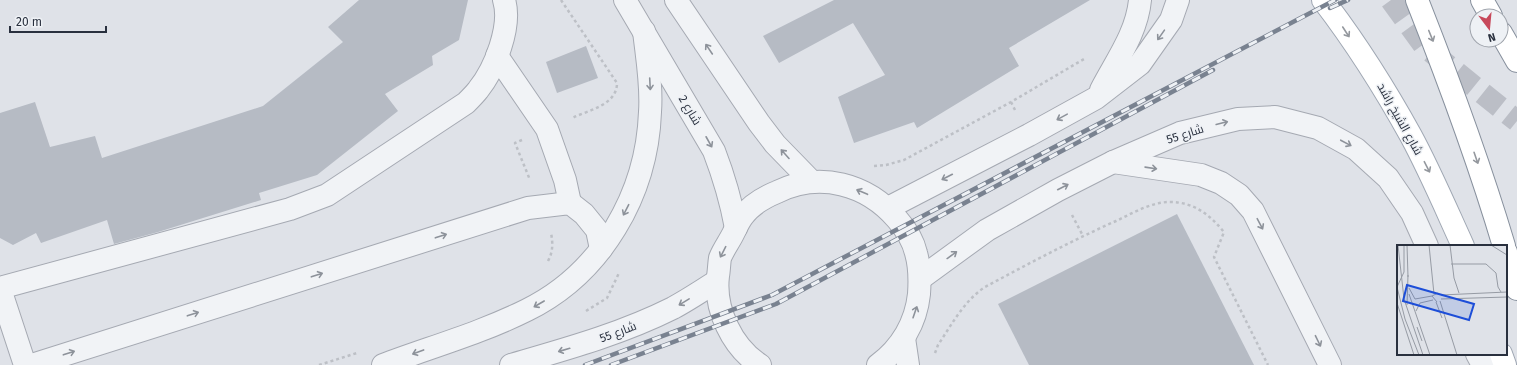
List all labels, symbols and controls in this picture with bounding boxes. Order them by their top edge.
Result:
scale bar [10,8,106,34]
north arrow [1469,8,1509,48]
text: 20 m [16,15,42,29]
one-way arrow [1342,26,1350,37]
one-way arrow [1157,29,1165,40]
one-way arrow [1428,30,1436,42]
text: N [1486,30,1497,44]
one-way arrow [705,44,713,55]
one-way arrow [646,77,653,90]
street label: شارع الشيخ راشد [1374,81,1426,158]
street label: شارع 2 [675,93,704,128]
one-way arrow [1056,113,1068,121]
one-way arrow [1215,118,1228,126]
street label: شارع 55 [1165,121,1206,148]
one-way arrow [705,136,713,148]
one-way arrow [1340,140,1352,147]
one-way arrow [780,149,789,160]
one-way arrow [1473,152,1480,165]
one-way arrow [1424,161,1431,173]
one-way arrow [1144,164,1157,172]
one-way arrow [942,174,954,181]
one-way arrow [1057,183,1069,190]
one-way arrow [856,187,868,195]
one-way arrow [622,204,629,216]
one-way arrow [1257,218,1265,230]
one-way arrow [434,231,446,239]
inset map [1397,245,1507,355]
one-way arrow [719,246,727,258]
one-way arrow [947,251,958,259]
one-way arrow [310,271,323,278]
one-way arrow [678,298,690,306]
one-way arrow [533,300,545,308]
one-way arrow [912,306,920,318]
one-way arrow [186,310,199,317]
street label: شارع 55 [598,319,639,346]
one-way arrow [1315,335,1322,347]
one-way arrow [557,347,570,354]
one-way arrow [62,349,75,356]
one-way arrow [413,349,425,357]

